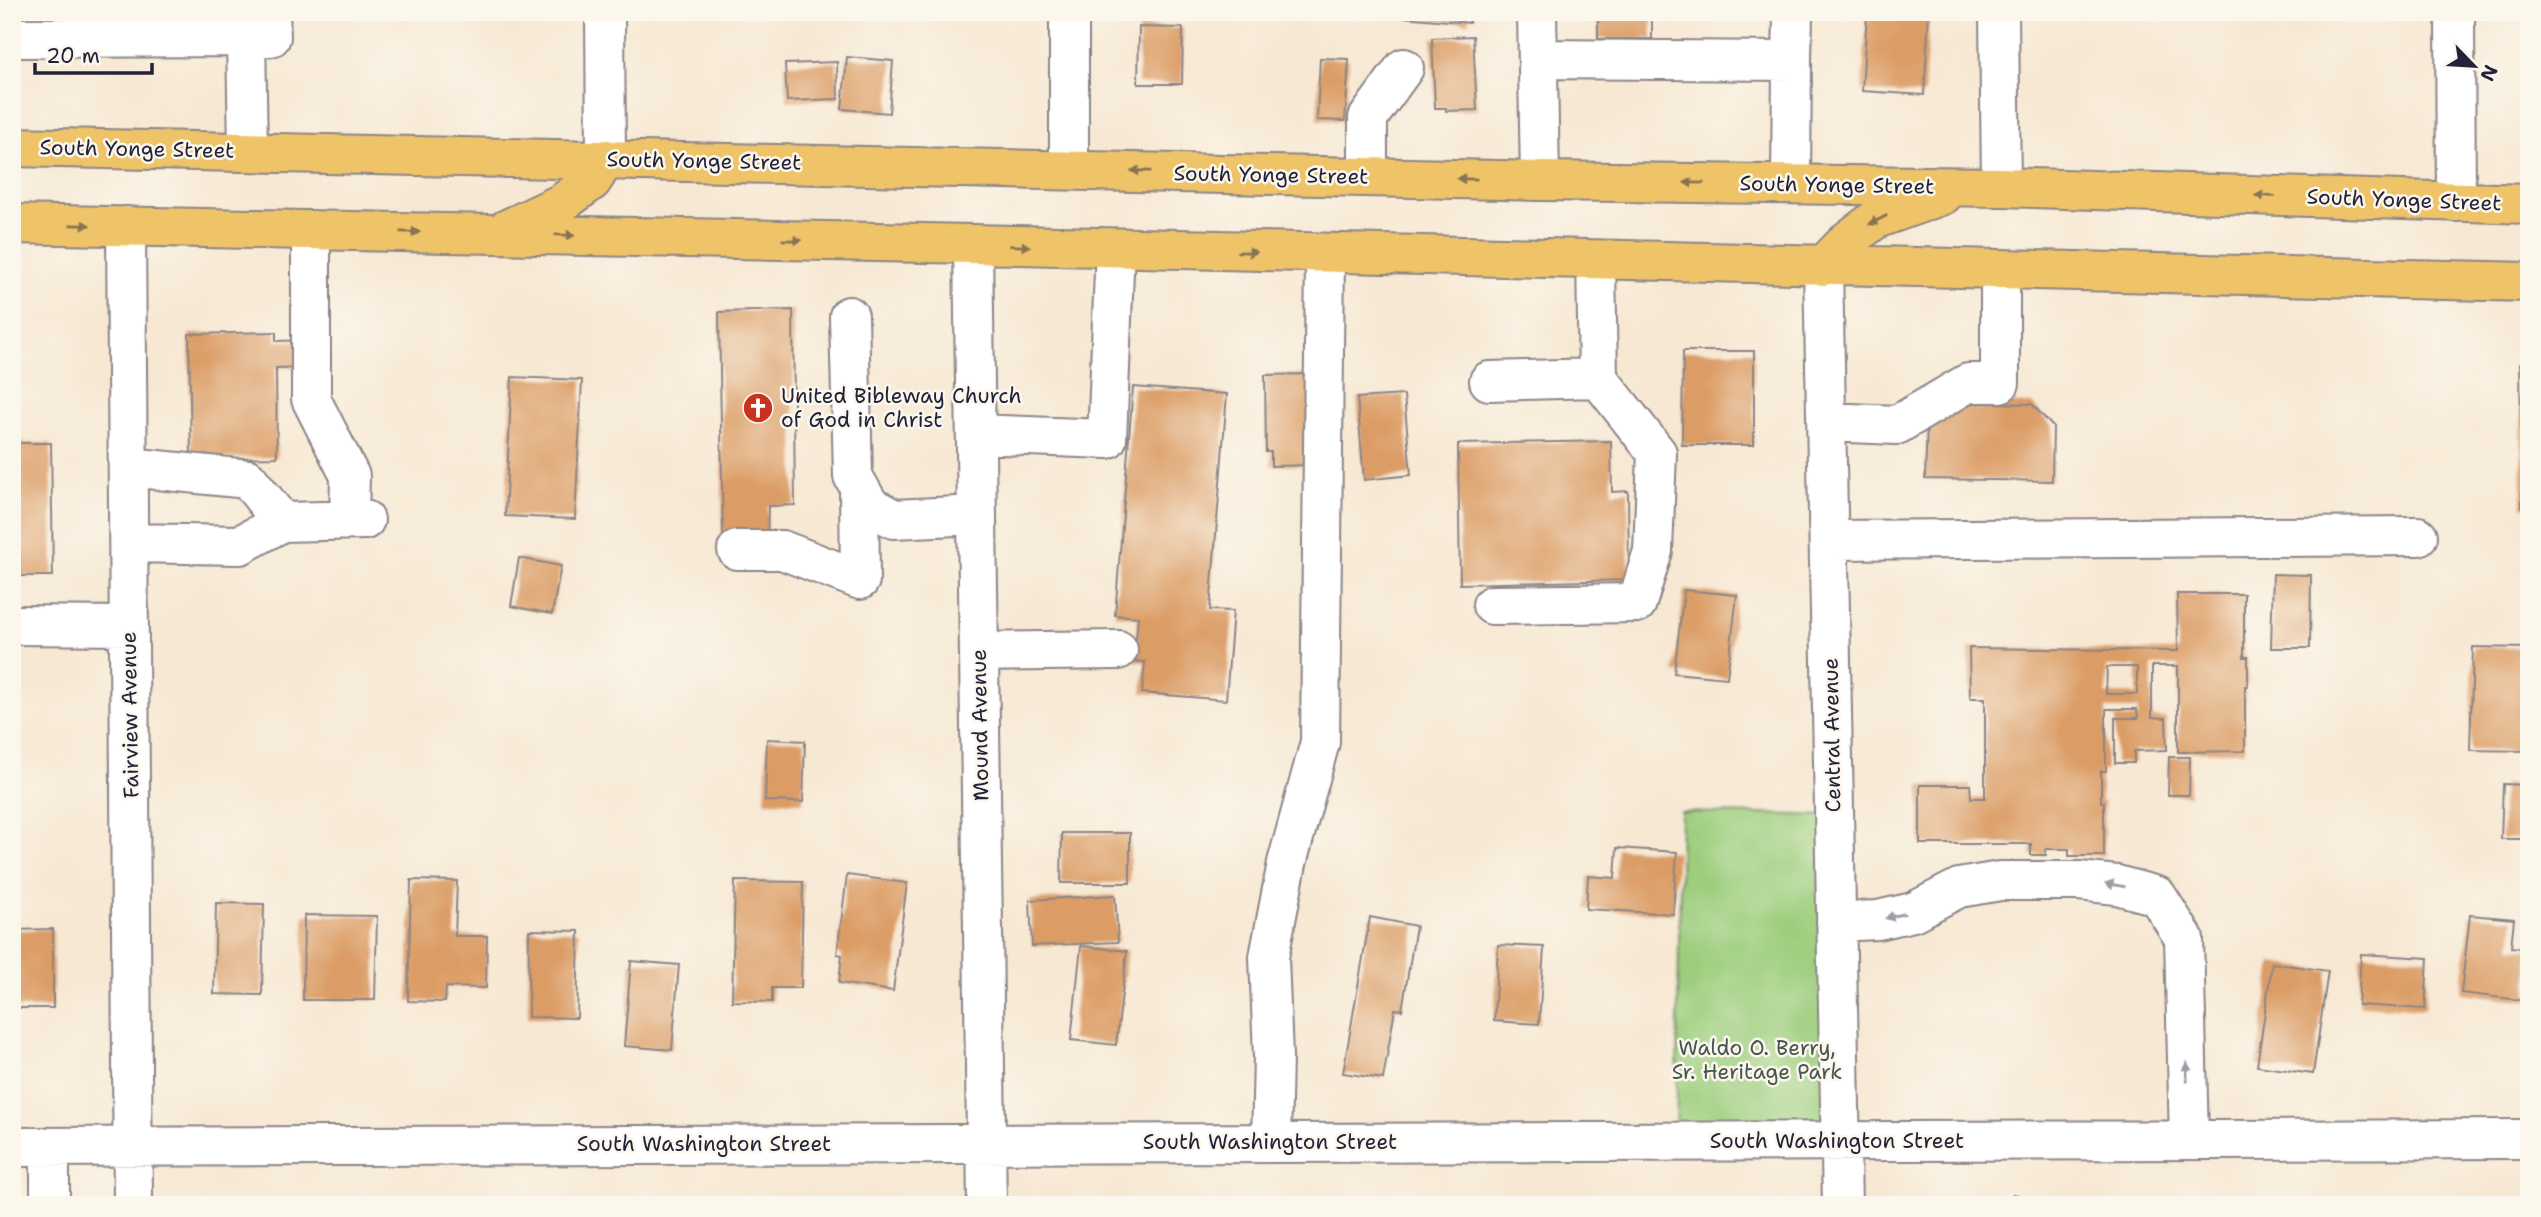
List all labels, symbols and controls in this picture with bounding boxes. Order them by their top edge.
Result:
scale bar [35,32,152,76]
north arrow [2440,32,2510,102]
text: 20 m [46,42,100,70]
text: N [2474,61,2503,85]
street label: South Yonge Street [39,133,235,165]
street label: South Yonge Street [606,145,802,177]
street label: South Yonge Street [1173,159,1369,191]
one-way arrow [1130,166,1152,177]
street label: South Yonge Street [1739,169,1935,201]
one-way arrow [1456,174,1478,185]
one-way arrow [1683,177,1705,189]
street label: South Yonge Street [2306,183,2502,217]
one-way arrow [2253,190,2275,202]
one-way arrow [1868,213,1888,225]
one-way arrow [70,219,92,231]
one-way arrow [399,226,421,238]
one-way arrow [554,230,576,241]
one-way arrow [781,235,803,246]
one-way arrow [1009,240,1031,251]
one-way arrow [1236,246,1258,257]
place label: United Bibleway Church of God in Christ [781,382,1022,434]
church icon: United Bibleway Church of God in Christ [741,391,775,425]
street label: Fairview Avenue [115,631,145,799]
street label: Mound Avenue [965,649,995,801]
street label: Central Avenue [1817,657,1847,813]
one-way arrow [2104,879,2126,890]
one-way arrow [1884,911,1906,922]
park label: Waldo O. Berry, Sr. Heritage Park [1672,1034,1842,1086]
one-way arrow [2182,1061,2193,1083]
street label: South Washington Street [1710,1127,1964,1155]
street label: South Washington Street [1143,1128,1397,1156]
street label: South Washington Street [577,1130,831,1158]

